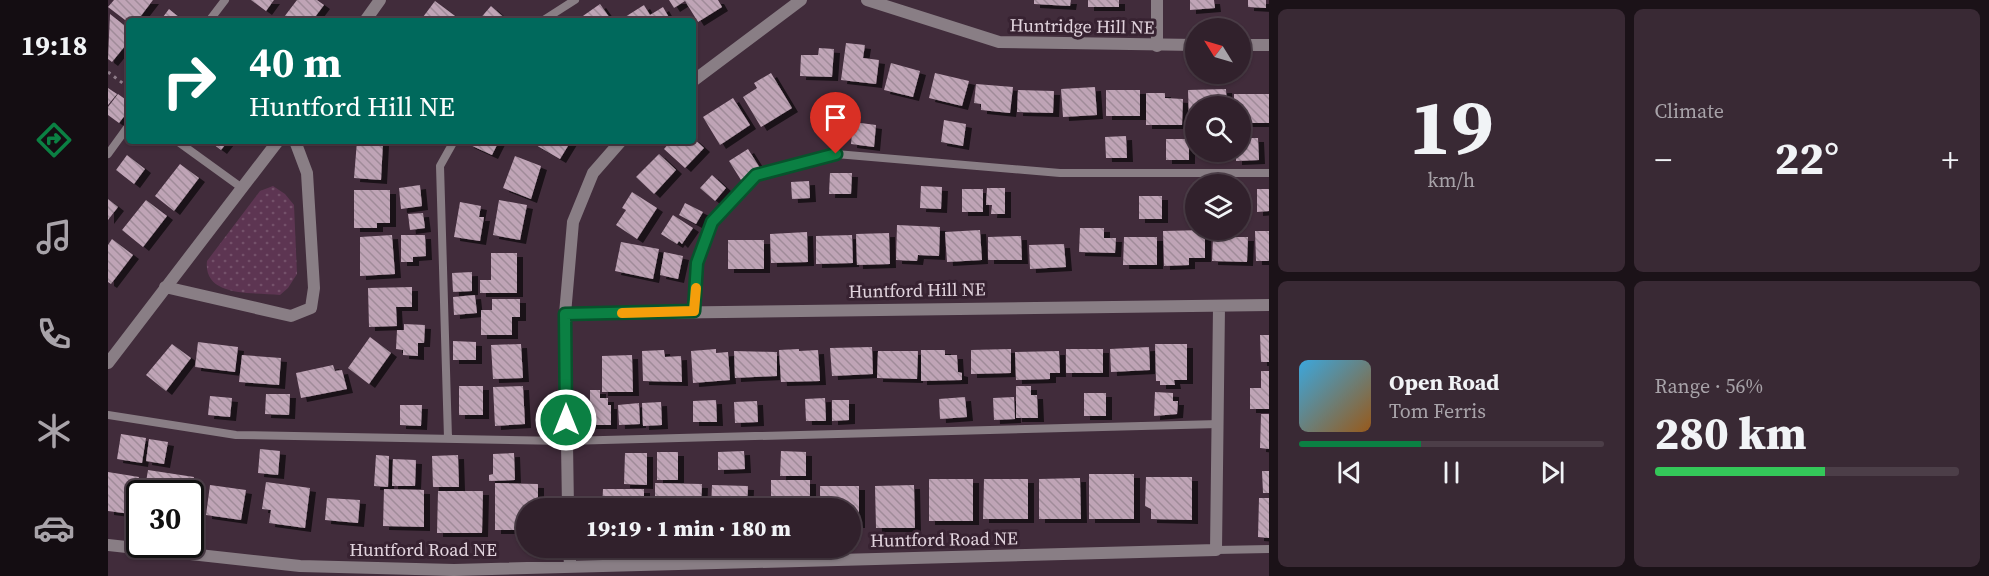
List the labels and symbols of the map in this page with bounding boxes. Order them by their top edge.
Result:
street label: Huntridge Hill NE [1009,12,1155,40]
north arrow [1185,18,1251,84]
pin [810,92,861,154]
street label: Huntford Hill NE [848,276,986,304]
position arrow [534,388,598,452]
speed limit sign: 30 [126,480,204,558]
street label: Huntford Road NE [870,525,1018,553]
street label: Huntford Road NE [349,537,497,562]

